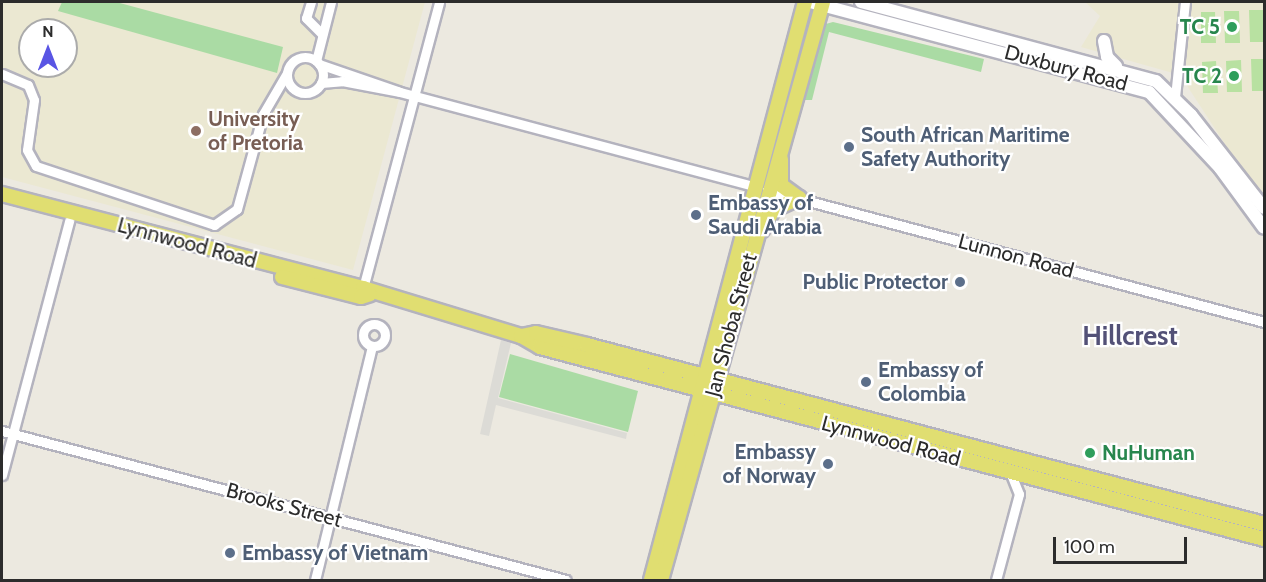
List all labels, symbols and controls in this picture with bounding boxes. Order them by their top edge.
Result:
place label: TC 5 [1180,14,1220,40]
north arrow [18,18,78,78]
marker: TC 5 [1225,20,1239,34]
text: N [42,22,54,41]
street label: Duxbury Road [1002,39,1130,97]
place label: TC 2 [1182,63,1222,89]
marker: TC 2 [1227,69,1241,83]
place label: University of Pretoria [208,106,303,156]
place label: South African Maritime Safety Authority [861,122,1070,172]
marker: University of Pretoria [189,124,203,138]
marker: South African Maritime Safety Authority [842,140,856,154]
place label: Embassy of Saudi Arabia [708,190,822,240]
marker: Embassy of Saudi Arabia [689,208,703,222]
street label: Lynnwood Road [115,212,259,274]
street label: Lunnon Road [956,229,1076,283]
street label: Jan Shoba Street [700,251,762,399]
place label: Public Protector [803,269,948,295]
marker: Public Protector [953,275,967,289]
district label: Hillcrest [1082,320,1178,352]
place label: Embassy of Colombia [878,357,983,407]
marker: Embassy of Colombia [859,375,873,389]
street label: Lynnwood Road [819,410,963,472]
place label: Embassy of Norway [722,439,816,489]
place label: NuHuman [1102,440,1195,466]
marker: NuHuman [1083,446,1097,460]
marker: Embassy of Norway [821,457,835,471]
street label: Brooks Street [223,477,345,533]
scale bar [1056,525,1190,563]
text: 100 m [1064,536,1115,558]
place label: Embassy of Vietnam [242,540,428,566]
marker: Embassy of Vietnam [223,546,237,560]

